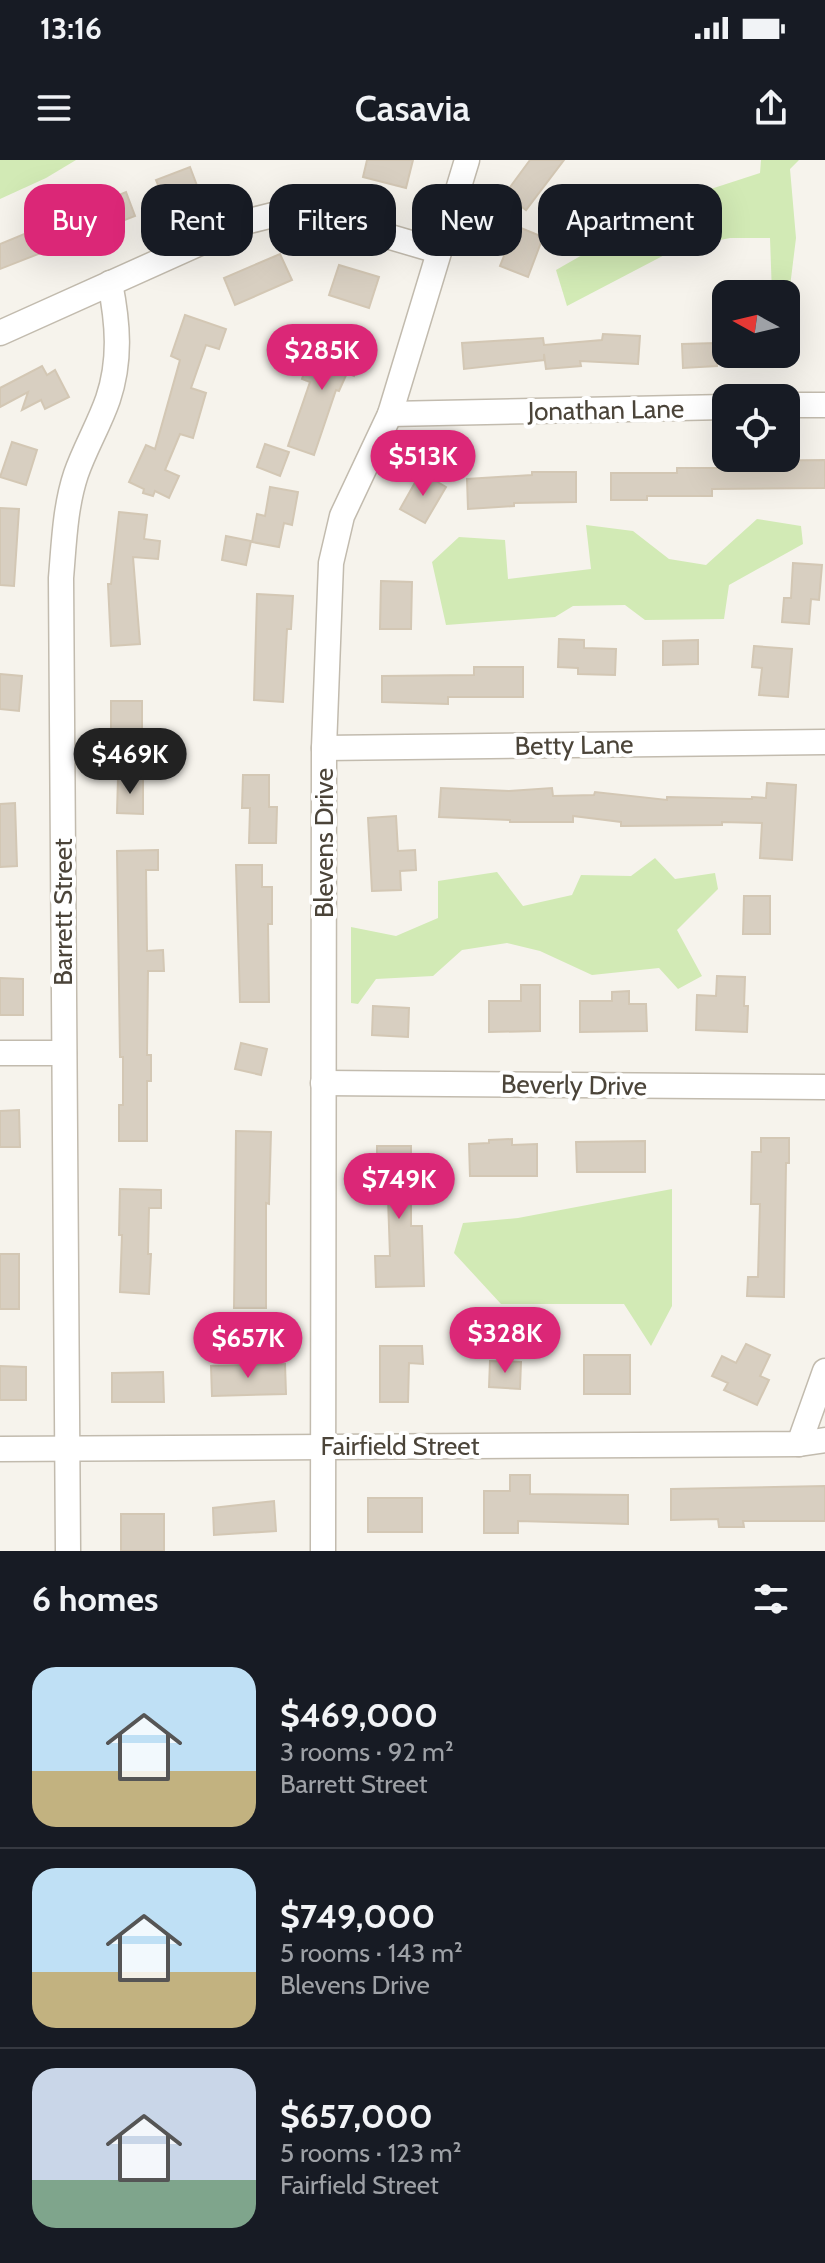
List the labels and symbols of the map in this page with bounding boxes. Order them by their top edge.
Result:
north arrow [712,280,800,368]
pin: $285K [266,324,378,392]
street label: Jonathan Lane [527,393,684,427]
pin: $513K [367,430,479,498]
pin: $469K [74,728,186,796]
street label: Betty Lane [514,728,634,762]
street label: Blevens Drive [308,768,340,918]
street label: Barrett Street [47,838,79,986]
street label: Beverly Drive [501,1068,647,1102]
pin: $749K [343,1153,455,1221]
pin: $328K [449,1307,561,1375]
pin: $657K [192,1312,304,1380]
street label: Fairfield Street [321,1430,480,1462]

